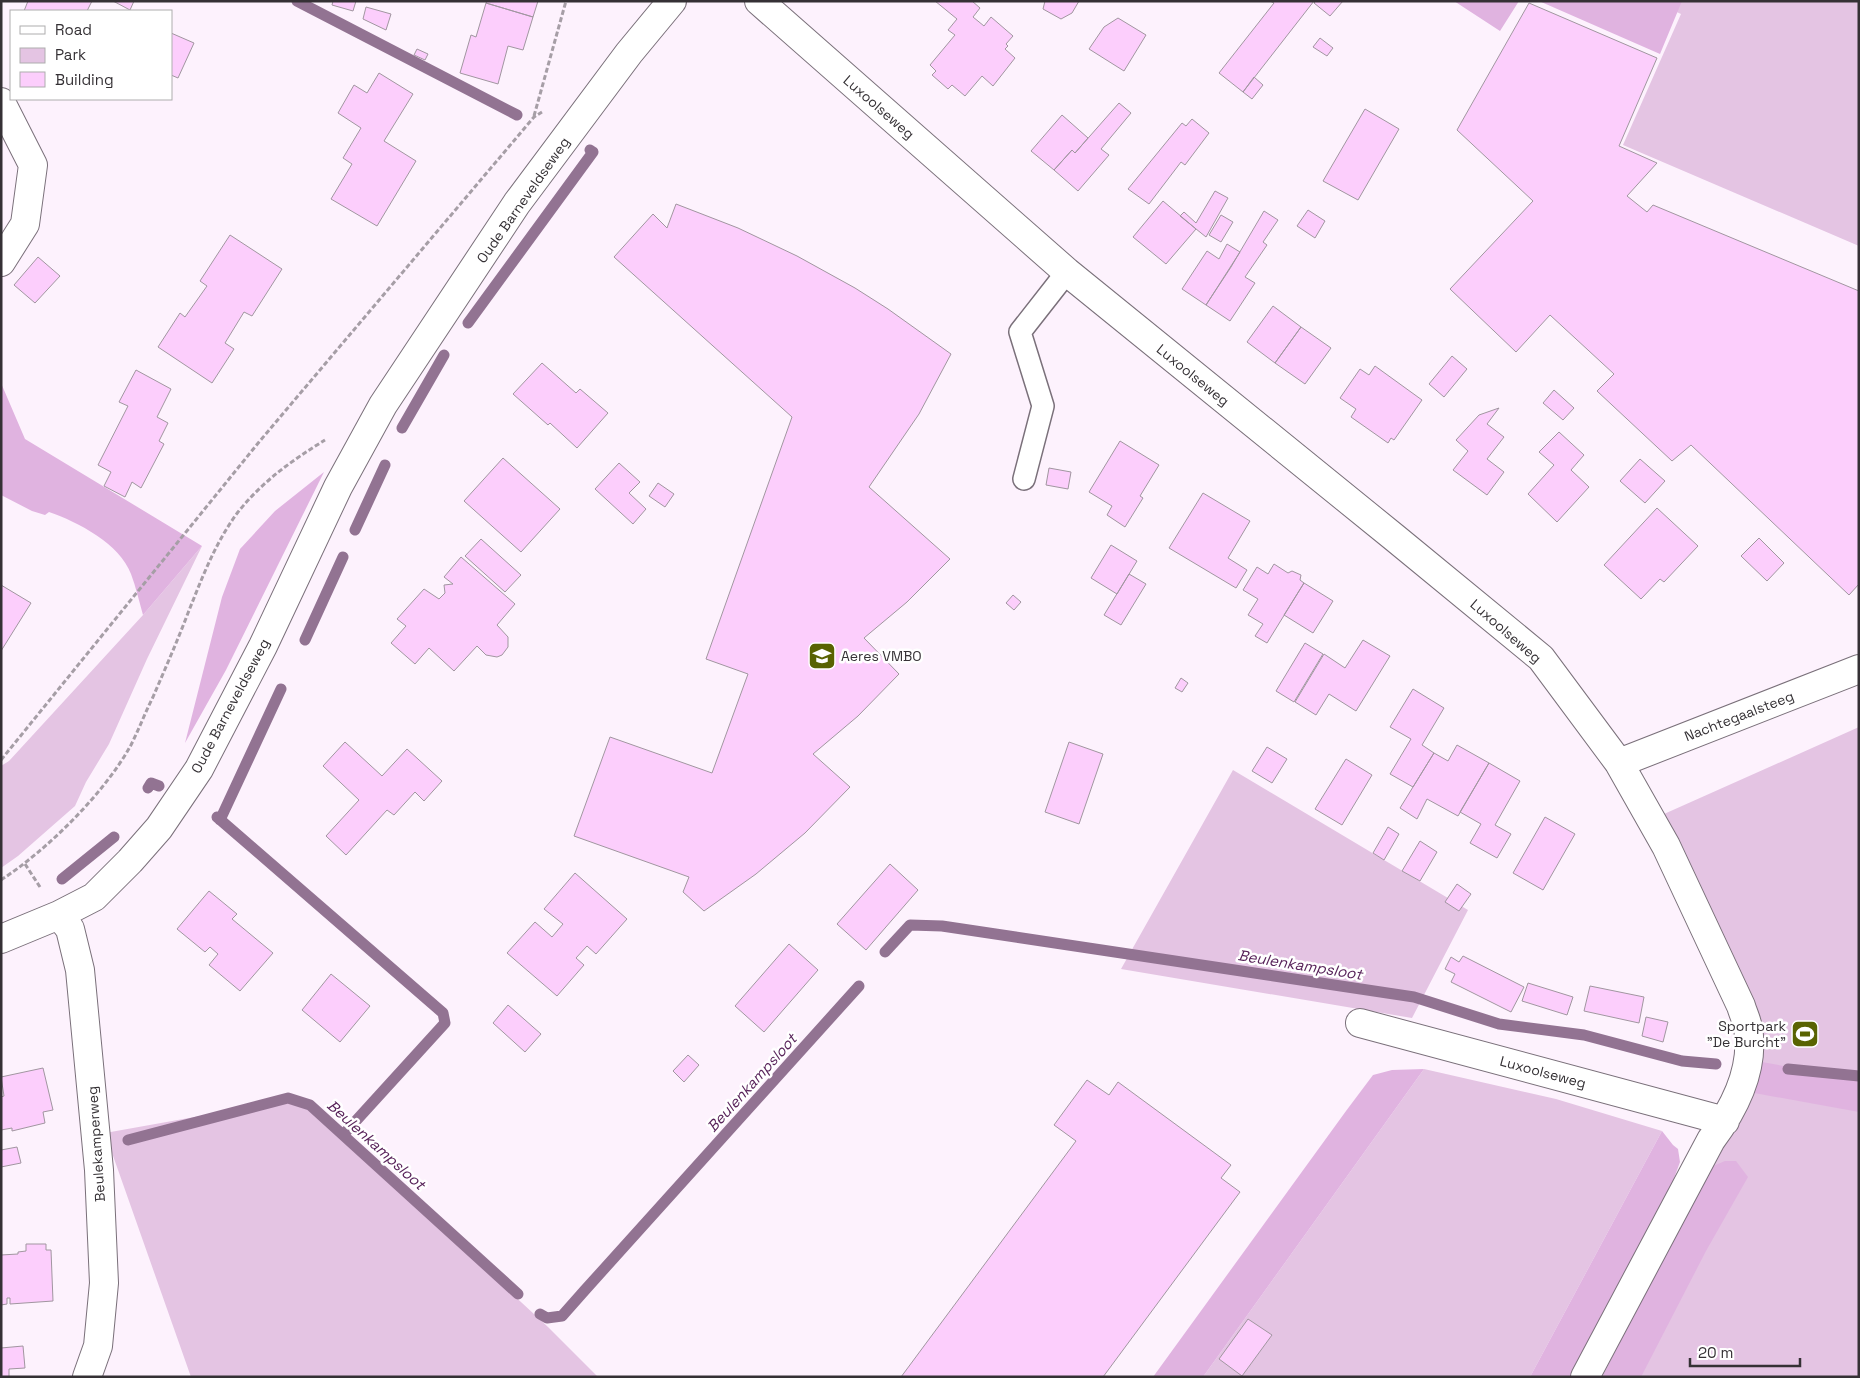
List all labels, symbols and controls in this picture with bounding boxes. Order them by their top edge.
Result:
legend [10,10,172,100]
text: Road [55,20,92,39]
text: Park [55,45,86,64]
text: Building [55,70,114,89]
street label: Luxoolseweg [840,71,918,143]
street label: Oude Barneveldseweg [473,133,573,267]
street label: Luxoolseweg [1153,340,1233,410]
street label: Luxoolseweg [1467,595,1545,667]
street label: Oude Barneveldseweg [187,636,273,776]
school or university icon: Aeres VMBO [807,641,837,671]
place label: Aeres VMBO [841,647,922,665]
street label: Nachtegaalsteeg [1682,687,1796,745]
water label: Beulenkampsloot [1237,945,1366,984]
place label: Sportpark "De Burcht" [1707,1017,1786,1051]
sports icon: Sportpark "De Burcht" [1790,1019,1820,1049]
water label: Beulenkampsloot [703,1028,802,1136]
street label: Luxoolseweg [1498,1052,1588,1092]
street label: Beulekamperweg [83,1085,109,1203]
water label: Beulenkampsloot [323,1096,431,1195]
scale bar [1690,1336,1800,1368]
text: 20 m [1698,1343,1733,1362]

